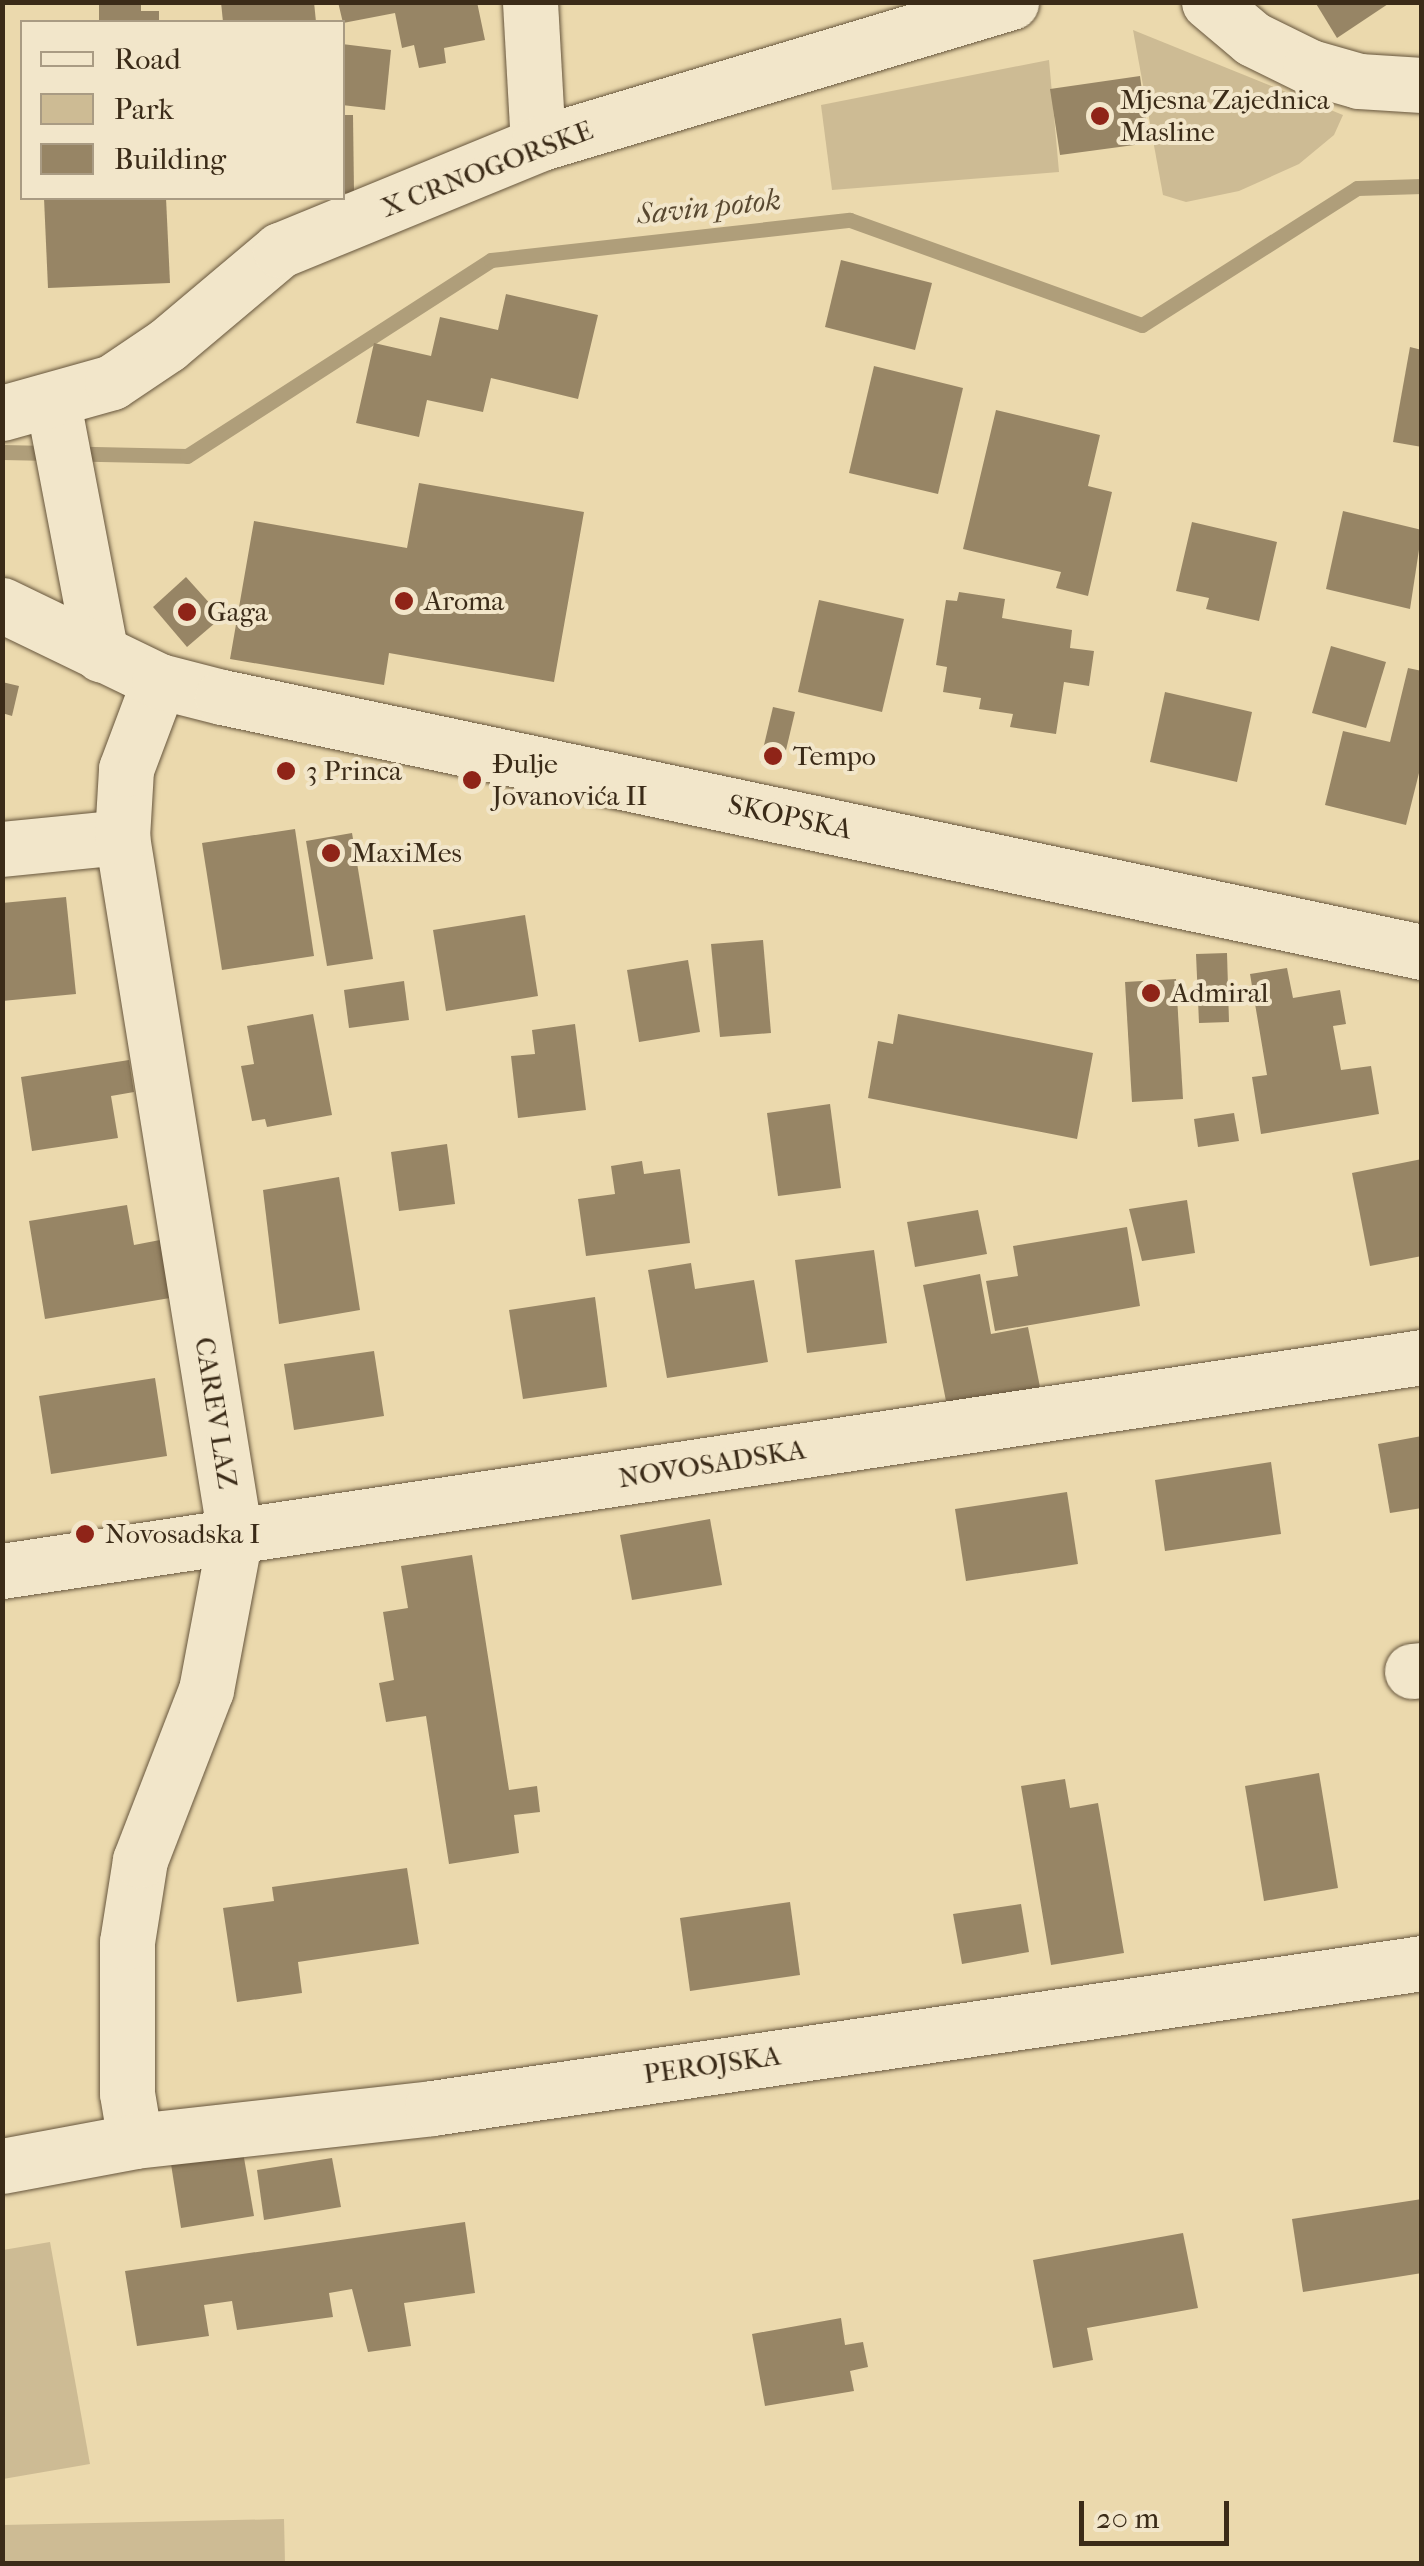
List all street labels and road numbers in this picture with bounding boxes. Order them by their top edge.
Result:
street label: X CRNOGORSKE [376,113,598,225]
street label: SKOPSKA [725,788,855,846]
street label: CAREV LAZ [187,1335,245,1491]
street label: NOVOSADSKA [616,1433,808,1495]
street label: PEROJSKA [641,2039,783,2091]

